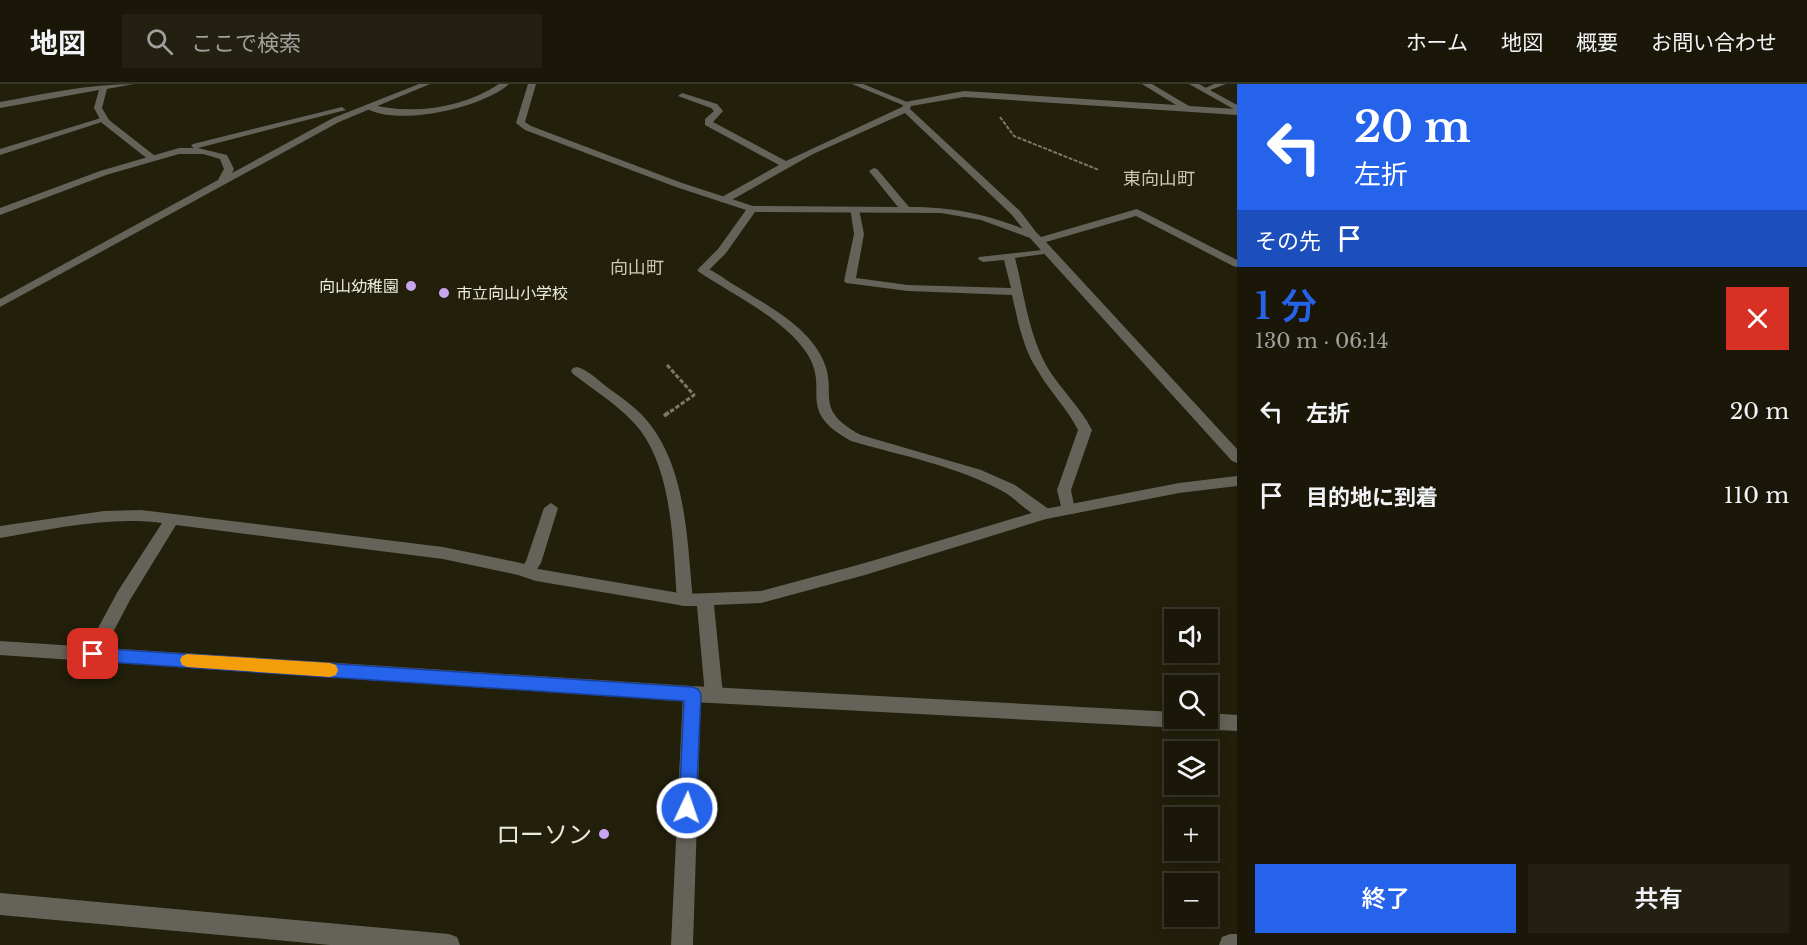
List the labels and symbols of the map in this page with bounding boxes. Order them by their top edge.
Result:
district label: 東向山町 [1123,168,1195,190]
district label: 向山町 [610,257,664,279]
place label: 向山幼稚園 [319,276,399,296]
marker: 向山幼稚園 [404,279,418,293]
place label: 市立向山小学校 [456,283,568,303]
marker: 市立向山小学校 [437,286,451,300]
pin [67,628,118,679]
position arrow [655,776,719,840]
place label: ローソン [496,820,592,849]
marker: ローソン [597,827,611,841]

